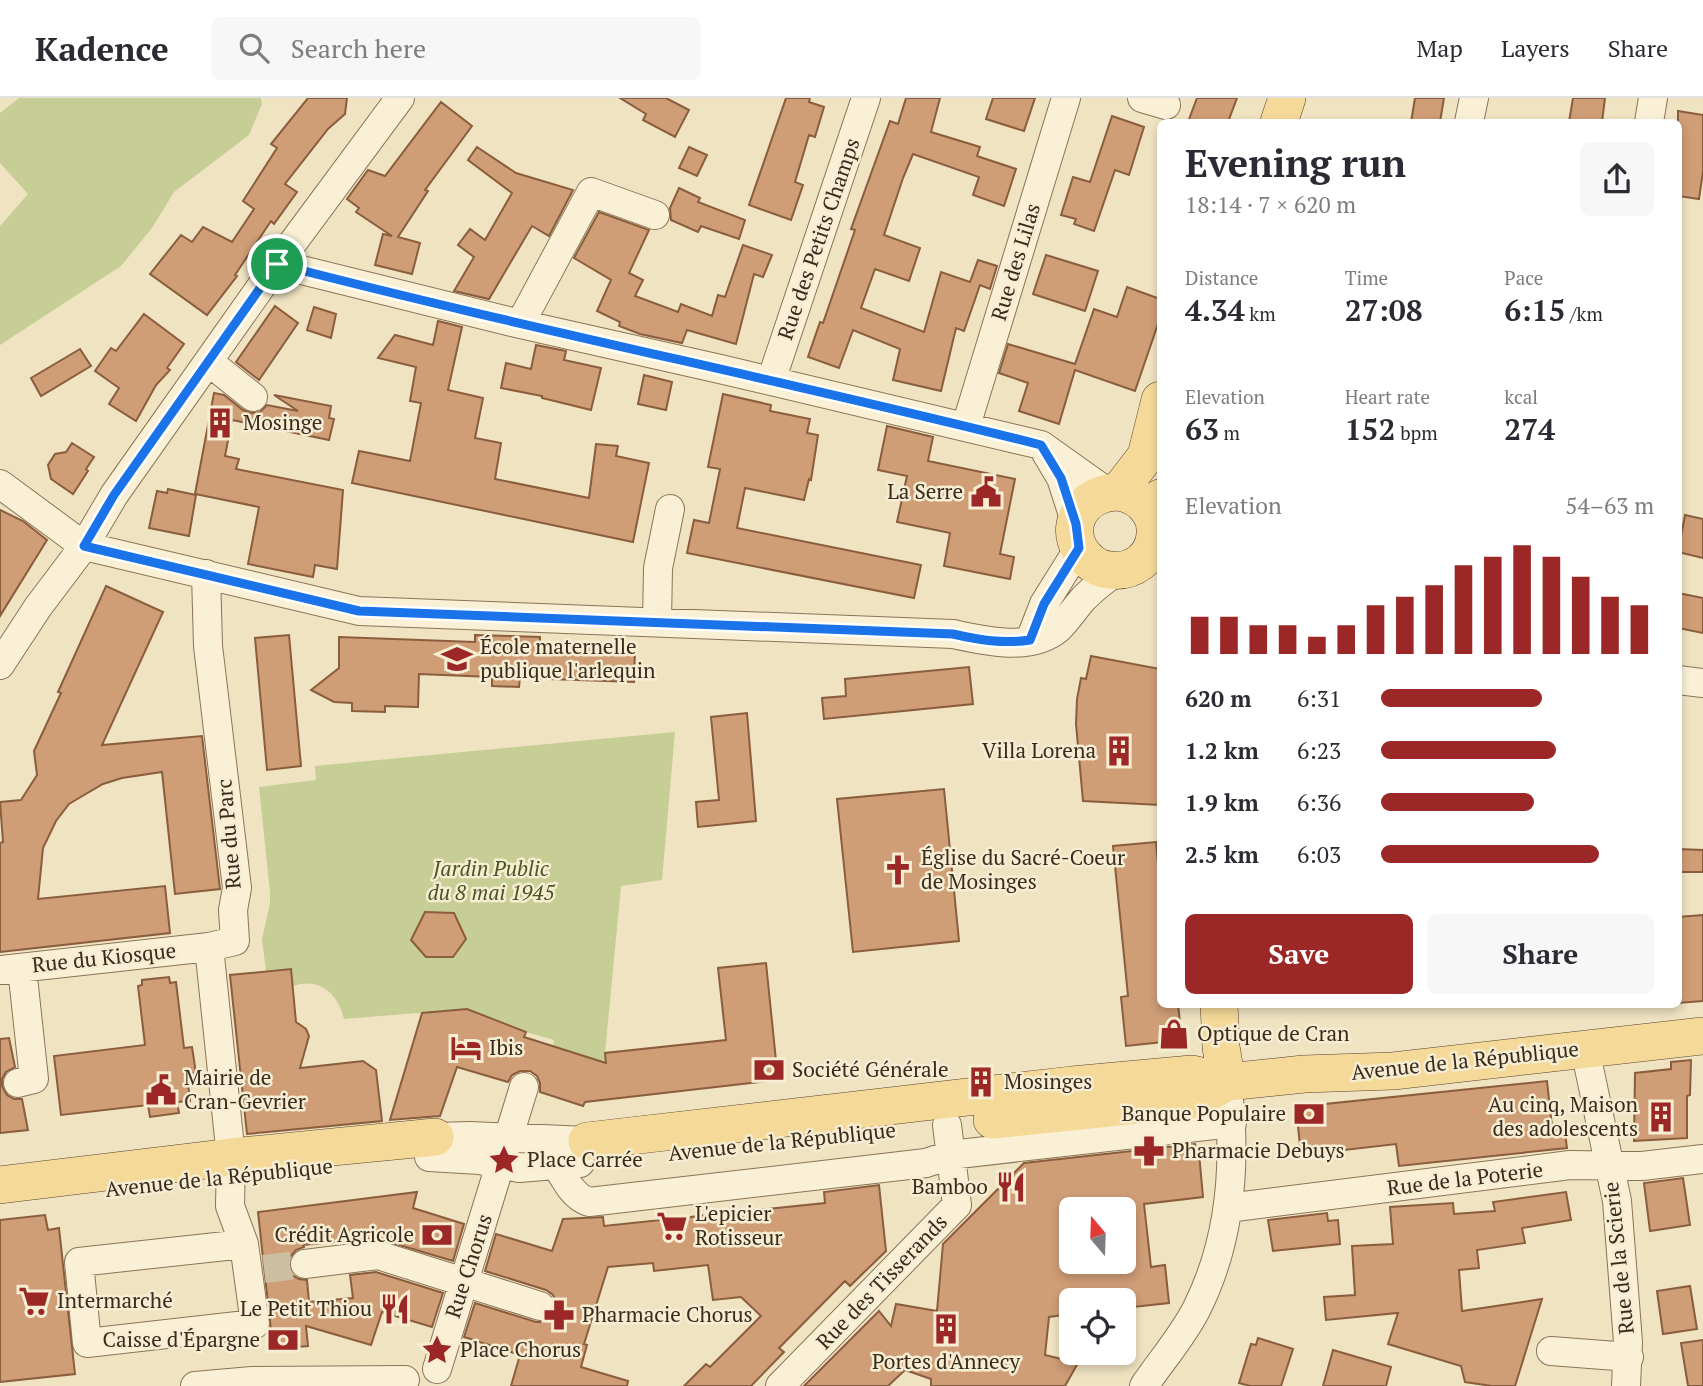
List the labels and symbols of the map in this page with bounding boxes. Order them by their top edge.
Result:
street label: Rue des Petits Champs [770,134,866,343]
street label: Rue des Lilas [984,200,1046,324]
pin [247,234,307,294]
building icon: Mosinge [203,406,237,440]
place label: Mosinge [243,408,322,436]
public building icon: La Serre [969,475,1003,509]
place label: La Serre [887,477,963,505]
place label: École maternelle publique l'arlequin [480,632,656,684]
school or university icon: École maternelle publique l'arlequin [440,642,474,676]
building icon: Villa Lorena [1102,734,1136,768]
place label: Villa Lorena [982,736,1096,764]
street label: Rue du Parc [209,778,247,891]
place label: Église du Sacré-Coeur de Mosinges [921,843,1125,895]
church icon: Église du Sacré-Coeur de Mosinges [881,853,915,887]
park label: Jardin Public du 8 mai 1945 [428,854,555,906]
street label: Rue du Kiosque [31,936,177,978]
shop icon: Optique de Cran [1157,1017,1191,1051]
place label: Optique de Cran [1197,1019,1350,1047]
hotel icon: Ibis [449,1031,483,1065]
place label: Ibis [489,1033,523,1061]
street label: Avenue de la République [1350,1034,1580,1086]
bank icon: Société Générale [752,1053,786,1087]
place label: Société Générale [792,1055,949,1083]
place label: Mairie de Cran-Gevrier [184,1063,306,1115]
building icon: Mosinges [964,1065,998,1099]
place label: Mosinges [1004,1067,1092,1095]
public building icon: Mairie de Cran-Gevrier [144,1073,178,1107]
place label: Au cinq, Maison des adolescents [1488,1090,1639,1142]
bank icon: Banque Populaire [1292,1097,1326,1131]
place label: Banque Populaire [1121,1099,1286,1127]
building icon: Au cinq, Maison des adolescents [1644,1100,1678,1134]
street label: Avenue de la République [667,1115,897,1167]
pharmacy icon: Pharmacie Debuys [1132,1134,1166,1168]
place label: Pharmacie Debuys [1172,1136,1345,1164]
place icon: Place Carrée [487,1143,521,1177]
place label: Place Carrée [527,1145,643,1173]
street label: Avenue de la République [104,1151,334,1203]
street label: Rue de la Poterie [1385,1155,1545,1201]
restaurant icon: Bamboo [994,1170,1028,1204]
place label: Bamboo [912,1172,988,1200]
street label: Rue de la Scierie [1596,1180,1640,1336]
north arrow [1059,1197,1136,1274]
place label: L'epicier Rotisseur [695,1199,782,1251]
street label: Rue des Tisserands [810,1208,953,1355]
supermarket icon: L'epicier Rotisseur [655,1209,689,1243]
street label: Rue Chorus [438,1210,498,1321]
bank icon: Crédit Agricole [420,1218,454,1252]
place label: Crédit Agricole [274,1220,414,1248]
supermarket icon: Intermarché [17,1284,51,1318]
place label: Intermarché [57,1286,173,1314]
restaurant icon: Le Petit Thiou [378,1292,412,1326]
place label: Le Petit Thiou [240,1294,372,1322]
pharmacy icon: Pharmacie Chorus [542,1298,576,1332]
place label: Pharmacie Chorus [582,1300,753,1328]
building icon: Portes d'Annecy [929,1312,963,1346]
bank icon: Caisse d'Épargne [266,1323,300,1357]
place label: Caisse d'Épargne [103,1325,260,1353]
place icon: Place Chorus [420,1333,454,1367]
place label: Place Chorus [460,1335,581,1363]
place label: Portes d'Annecy [872,1347,1020,1375]

